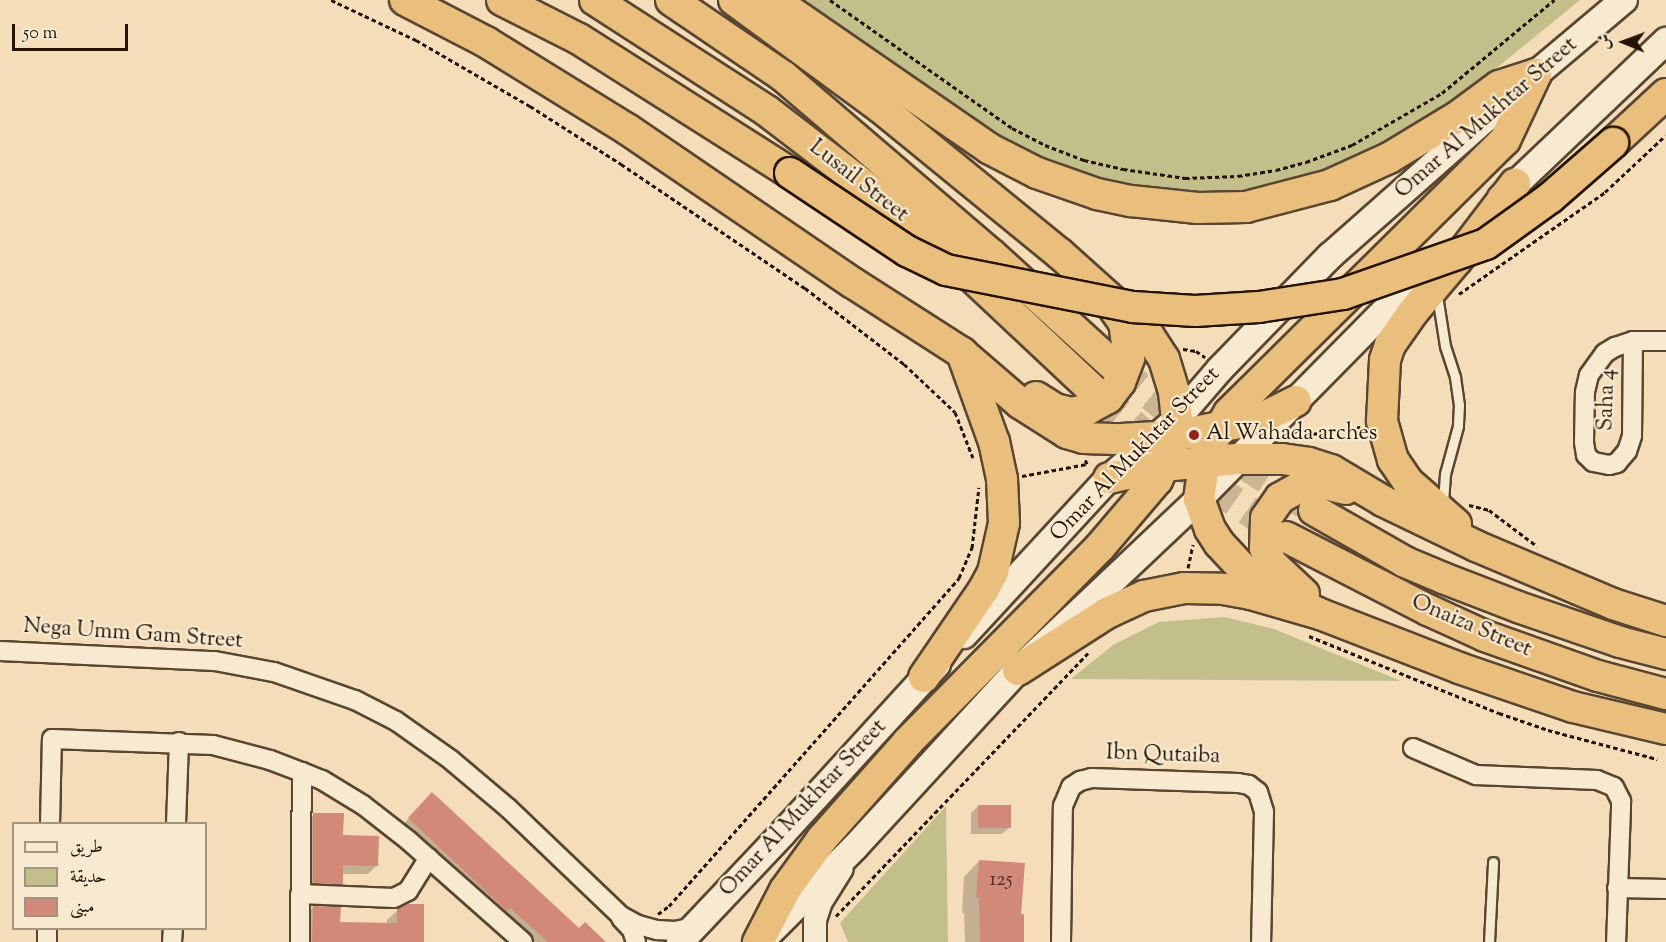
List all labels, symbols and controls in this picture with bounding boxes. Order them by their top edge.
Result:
scale bar [15,12,130,50]
north arrow [1594,12,1654,72]
text: 50 m [23,21,57,47]
street label: Omar Al Mukhtar Street [1391,33,1583,205]
text: ش [1594,34,1617,50]
street label: Lusail Street [803,135,913,229]
street label: Omar Al Mukhtar Street [1046,362,1226,548]
street label: Saha 4 [1594,369,1622,431]
place label: Al Wahada arches [1206,422,1377,448]
marker: Al Wahada arches [1187,428,1201,442]
street label: Onaiza Street [1407,590,1535,664]
street label: Nega Umm Gam Street [22,614,244,656]
street label: Omar Al Mukhtar Street [715,715,893,903]
street label: Ibn Qutaiba [1105,741,1221,771]
legend [12,822,207,930]
text: طريق [70,835,103,861]
text: حديقة [70,865,106,891]
house number: 125 [990,868,1012,892]
text: مبنى [70,895,95,921]

